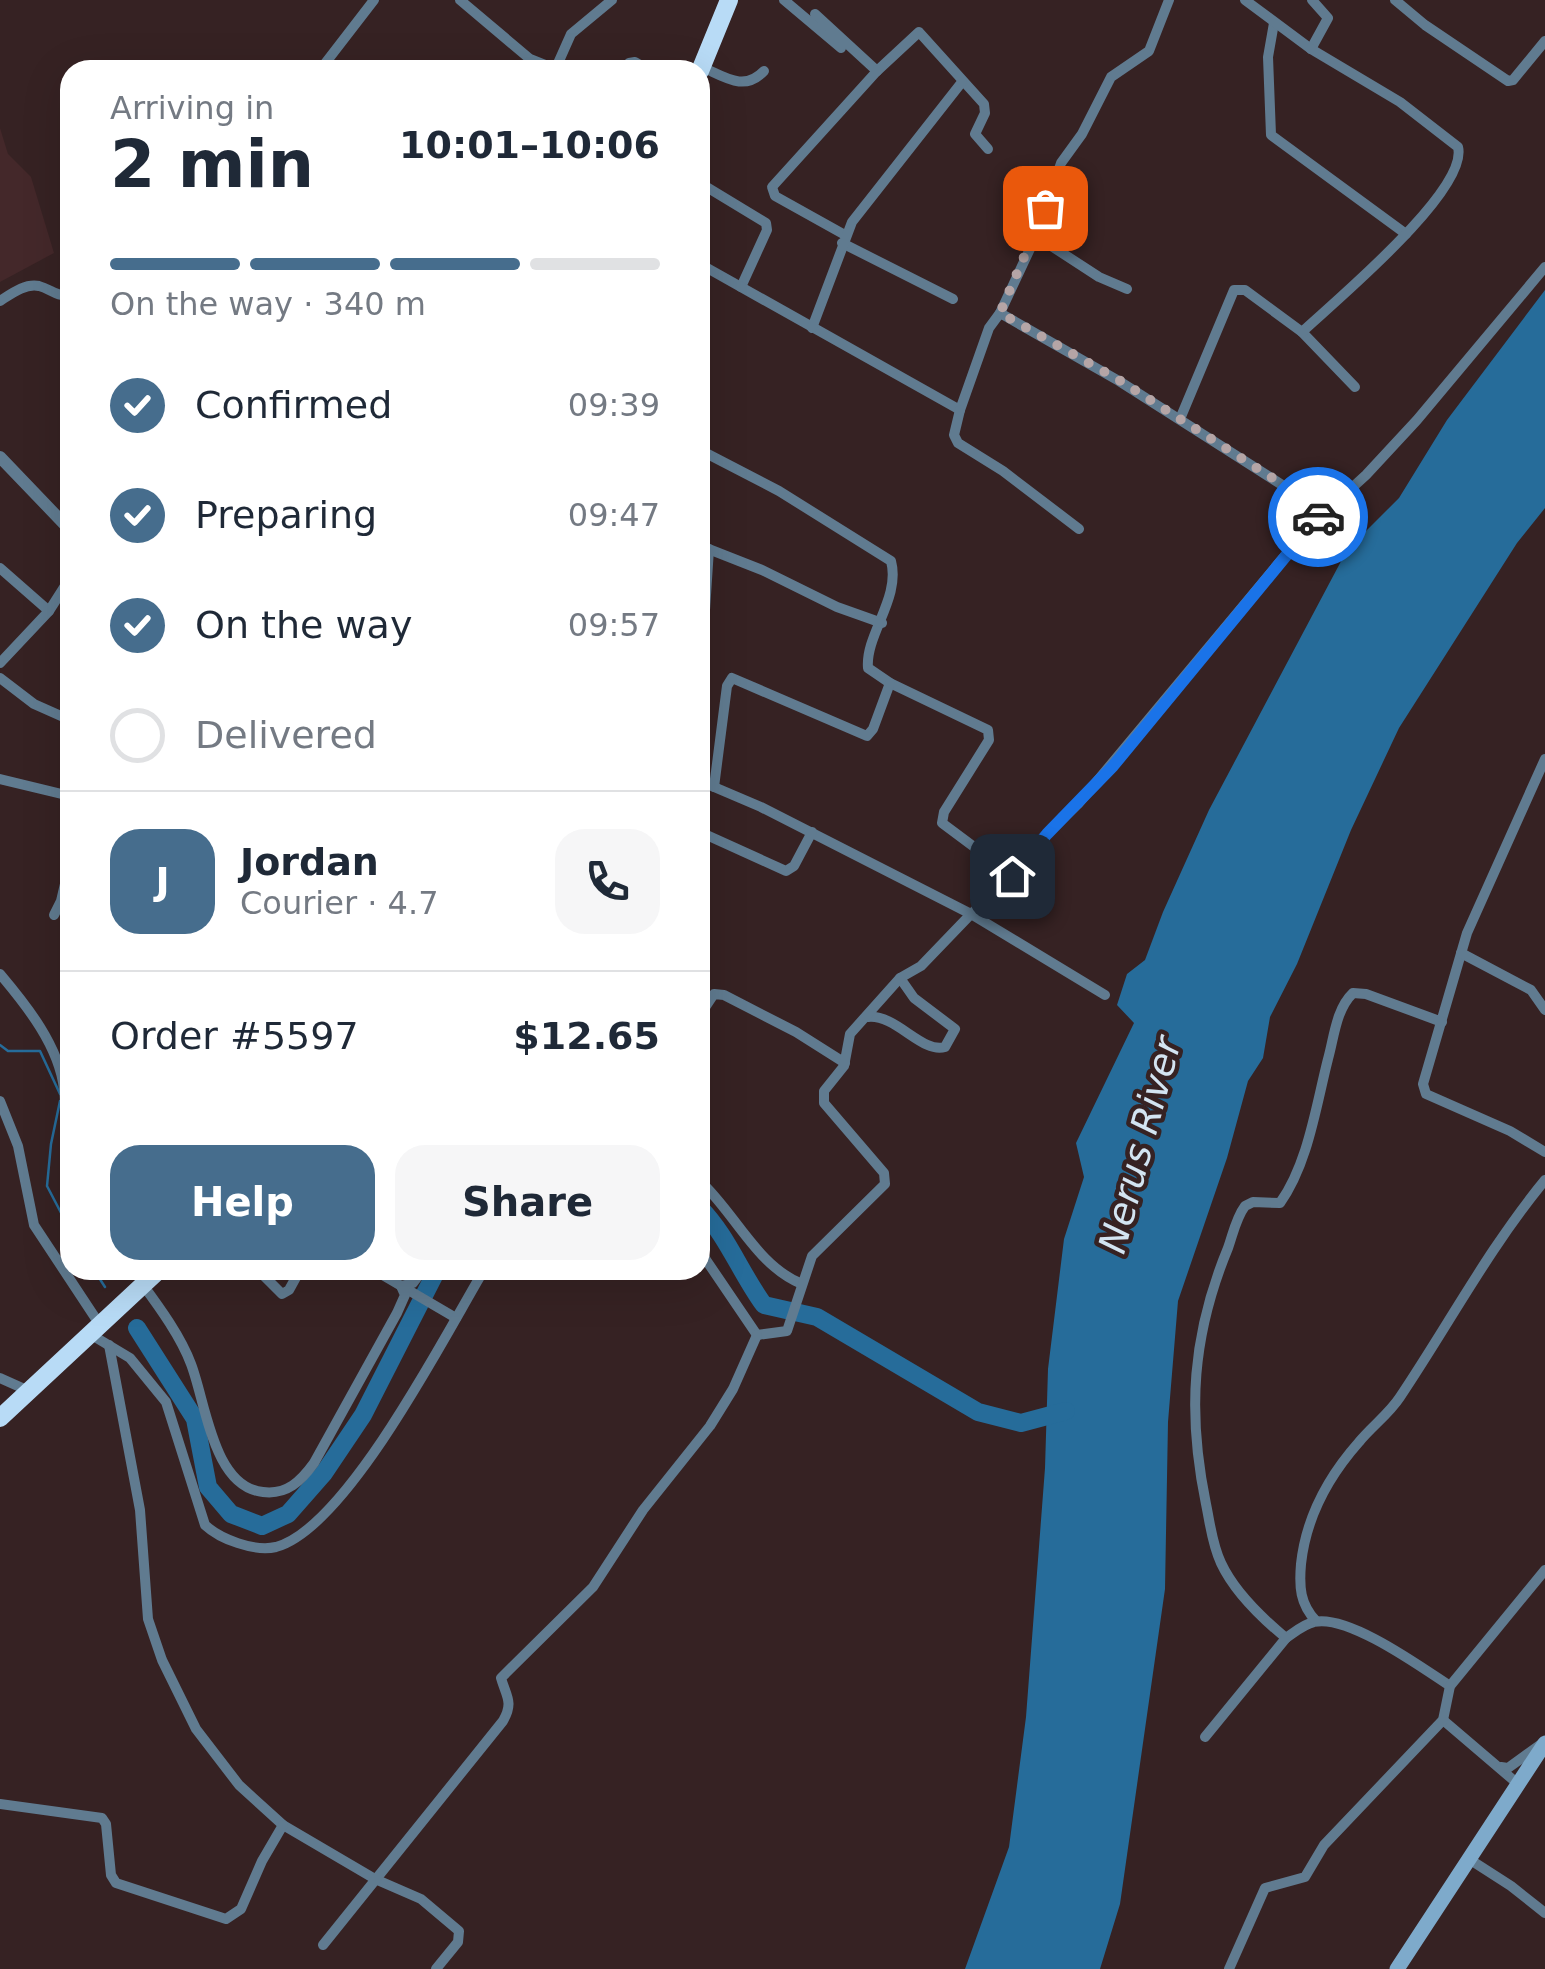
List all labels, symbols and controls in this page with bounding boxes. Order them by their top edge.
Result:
text: Arriving in [110,89,274,127]
text: 10:01–10:06 [399,123,660,167]
text: 2 min [110,127,314,202]
pin [1003,166,1088,251]
icon: bag [1018,181,1073,236]
text: On the way · 340 m [110,285,426,323]
icon: check [110,378,165,433]
text: Confirmed [195,383,392,427]
text: 09:39 [568,386,660,424]
courier [1268,467,1368,567]
icon: check [110,488,165,543]
icon: car [1291,490,1346,545]
text: Preparing [195,493,377,537]
text: 09:47 [568,496,660,534]
icon: check [110,598,165,653]
text: On the way [195,603,412,647]
text: 09:57 [568,606,660,644]
text: Delivered [195,713,377,757]
button: phone [555,829,660,934]
pin [970,834,1055,919]
text: Jordan [240,840,379,884]
icon: home [985,849,1040,904]
text: J [155,859,170,903]
text: Courier · 4.7 [240,884,439,922]
text: Order #5597 [110,1014,359,1058]
text: $12.65 [513,1014,660,1058]
water label: Nerus River [1090,1030,1191,1258]
button: Help [110,1145,375,1260]
button: Share [395,1145,660,1260]

